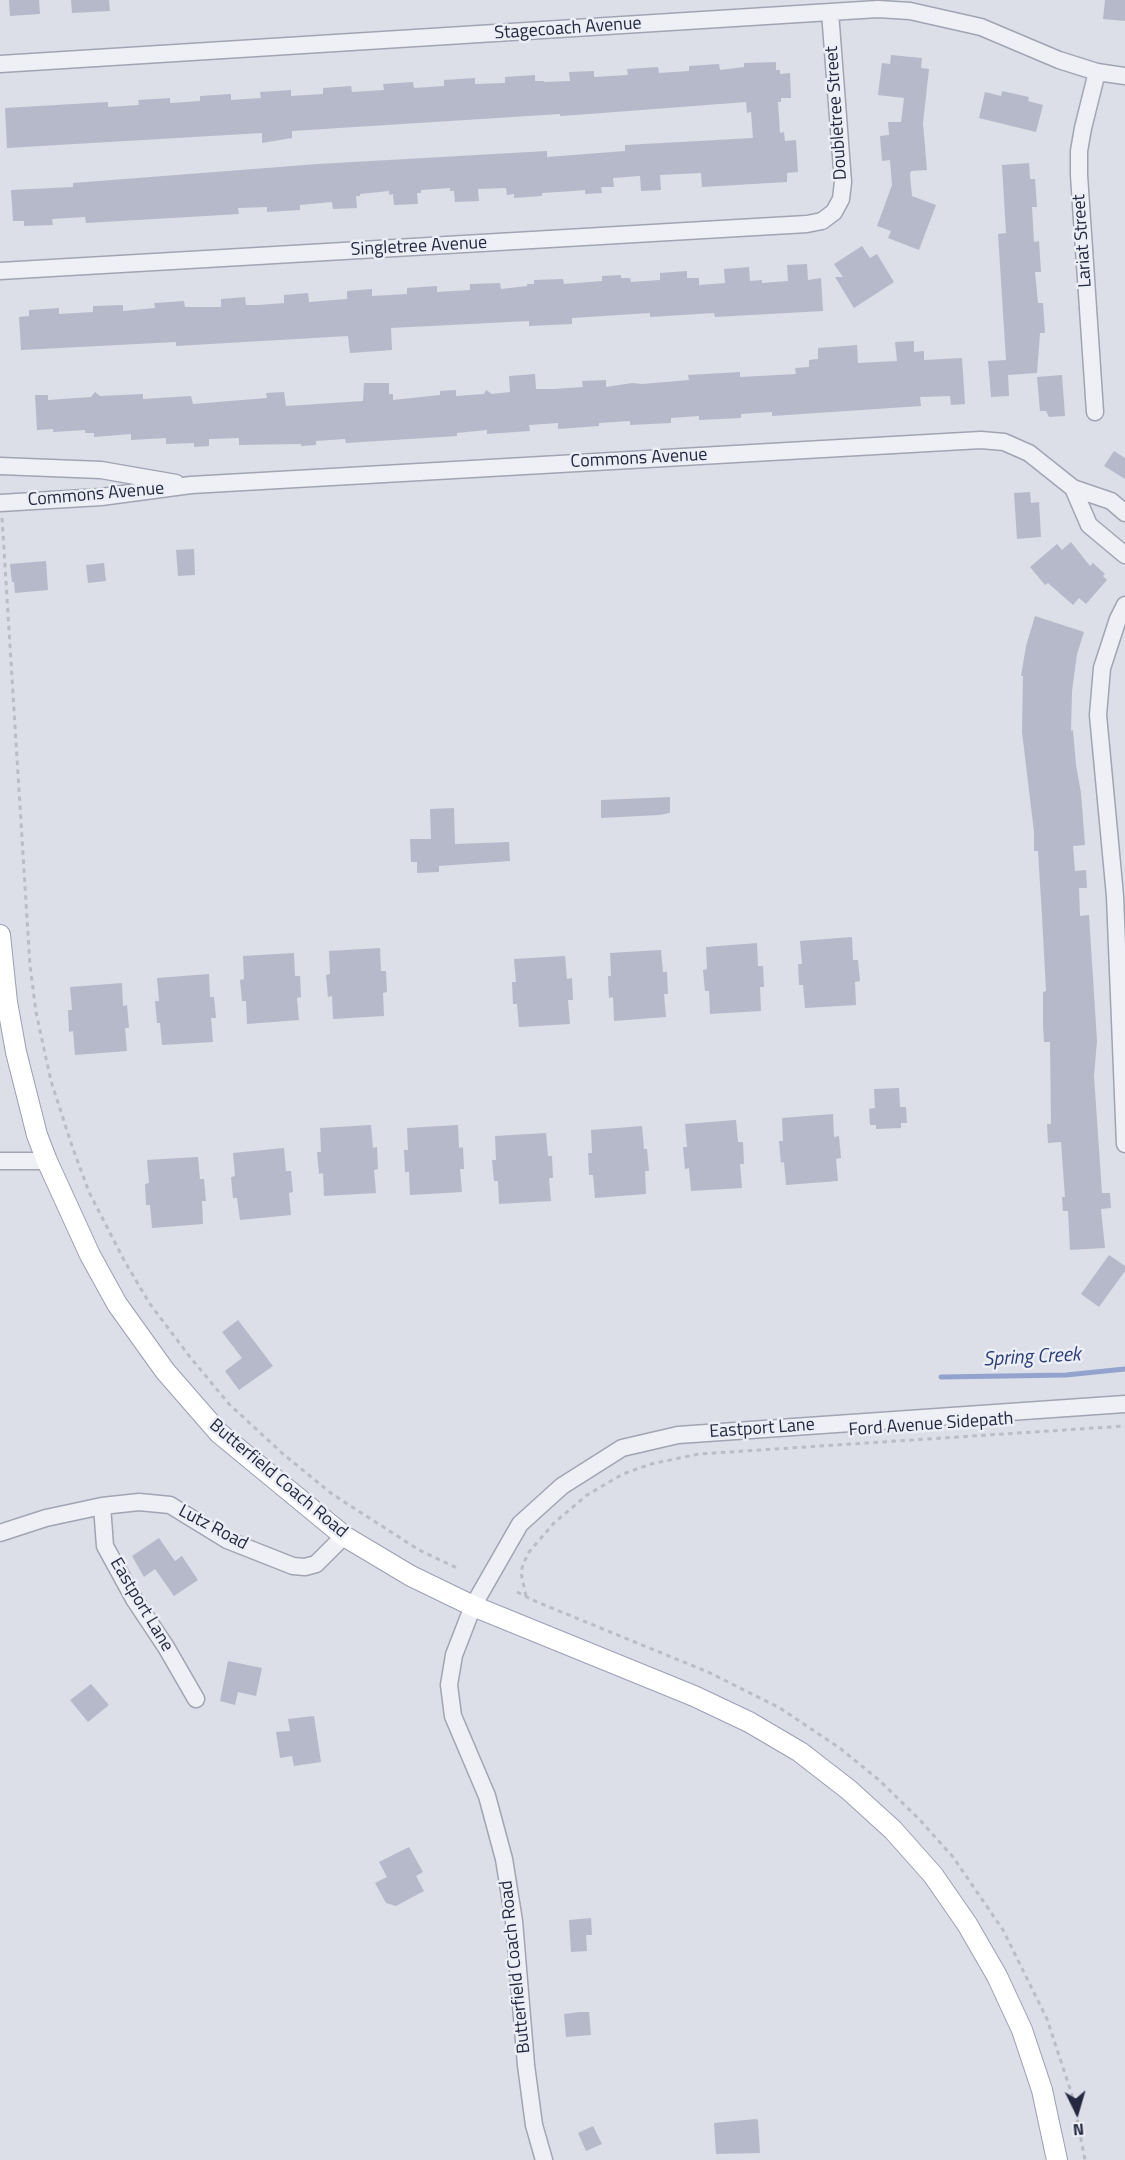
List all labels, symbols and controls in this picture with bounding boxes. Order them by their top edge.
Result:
street label: Stagecoach Avenue [494,13,642,45]
street label: Doubletree Street [822,45,852,181]
street label: Lariat Street [1069,194,1097,288]
street label: Singletree Avenue [350,233,488,261]
street label: Commons Avenue [570,445,708,473]
street label: Commons Avenue [27,478,165,512]
water label: Spring Creek [983,1343,1081,1373]
street label: Ford Avenue Sidepath [848,1408,1014,1442]
street label: Butterfield Coach Road [204,1415,352,1543]
street label: Eastport Lane [709,1415,815,1443]
street label: Lutz Road [175,1501,251,1555]
street label: Eastport Lane [105,1554,177,1656]
street label: Butterfield Coach Road [496,1879,536,2055]
north arrow [1047,2082,1107,2142]
text: N [1072,2117,1085,2142]

